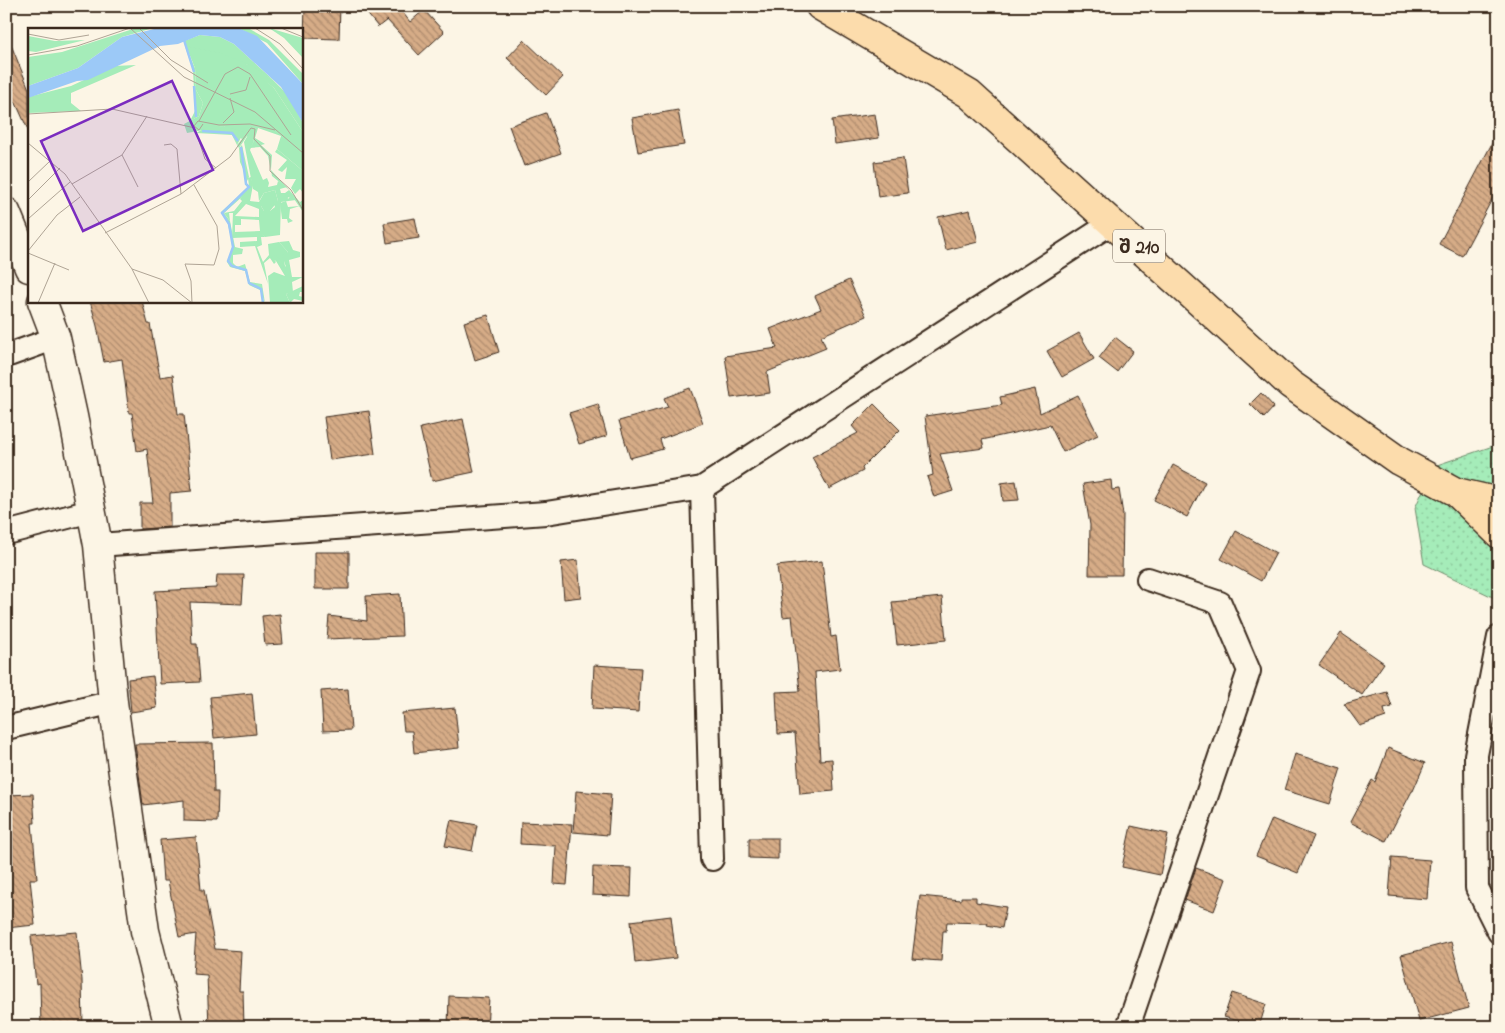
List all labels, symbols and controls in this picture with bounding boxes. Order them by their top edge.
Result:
inset map [28,28,302,302]
road number: შ 210 [1113,230,1165,262]

